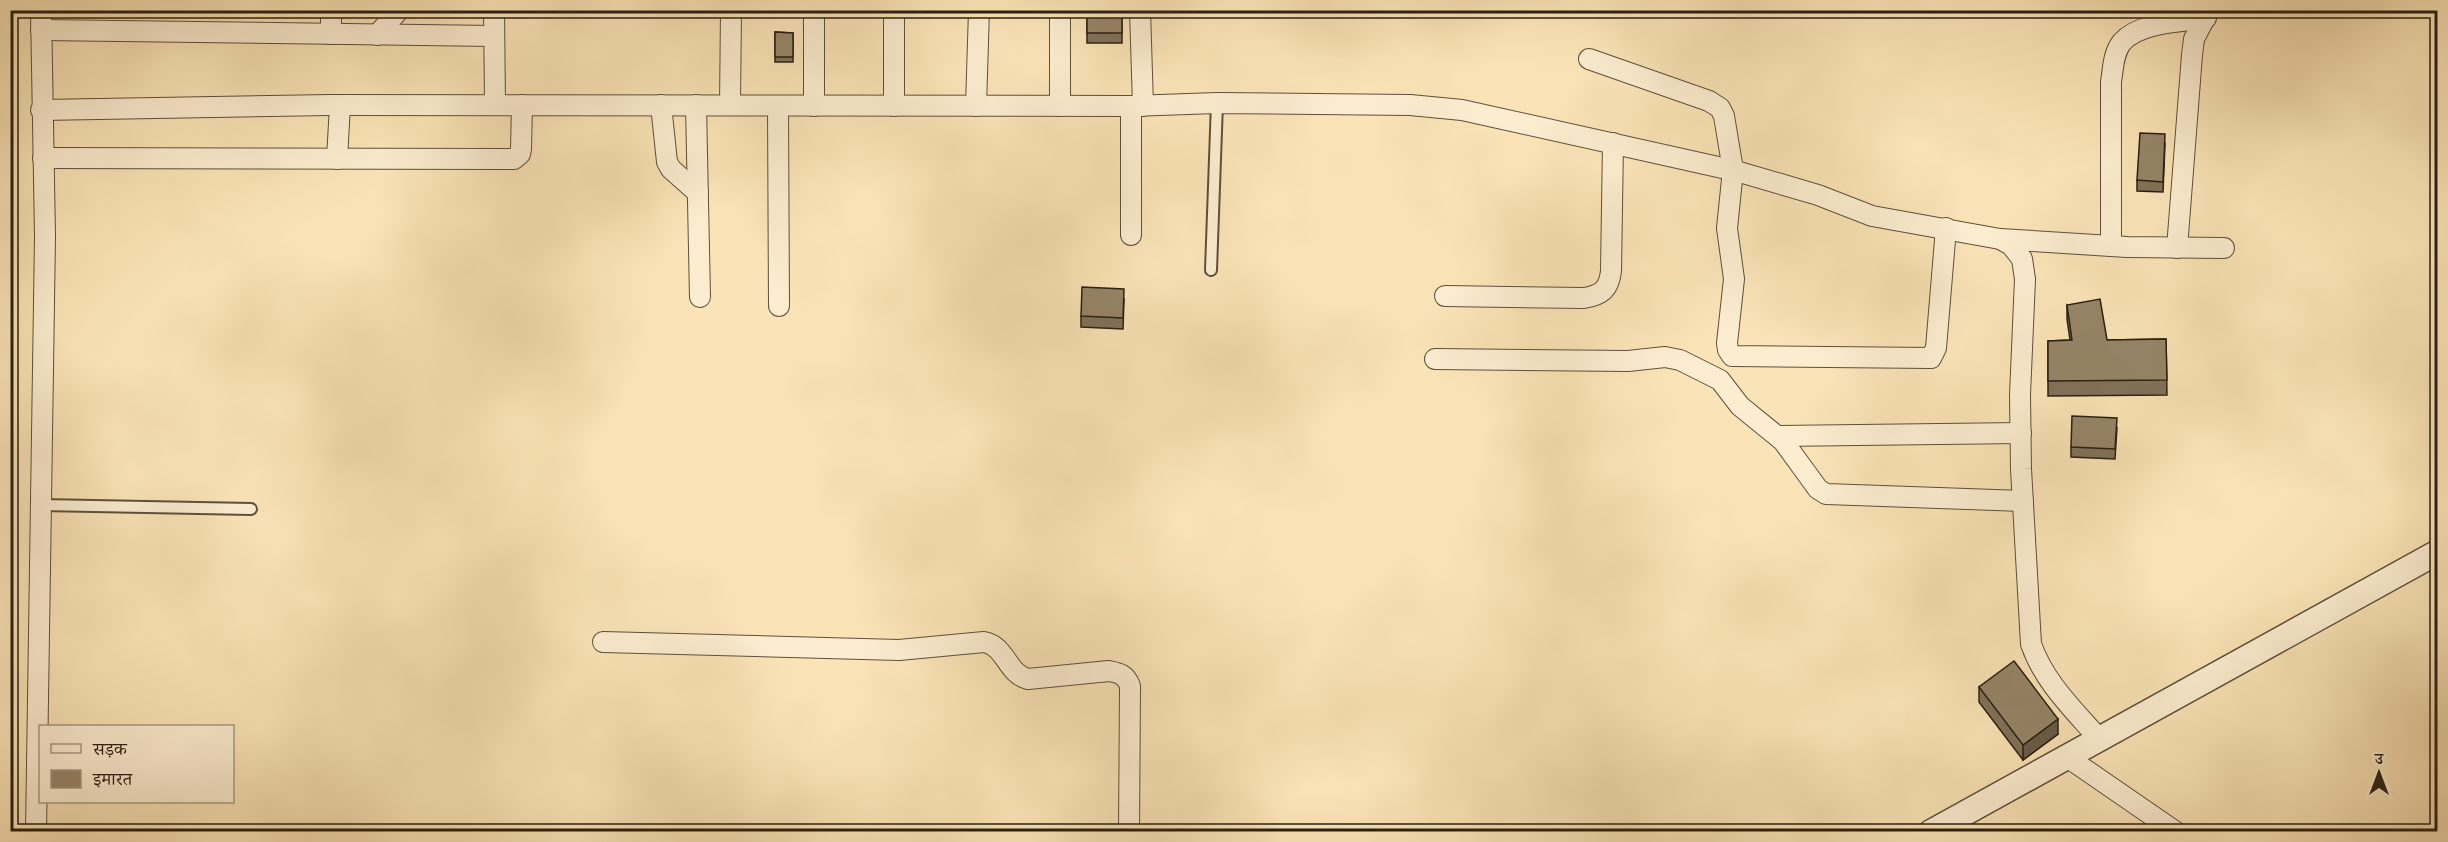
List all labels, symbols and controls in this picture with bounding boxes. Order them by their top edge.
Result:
legend [39,725,234,803]
text: सड़क [92,741,128,759]
north arrow [2349,743,2409,803]
text: उ [2374,752,2385,768]
text: इमारत [92,771,133,789]

